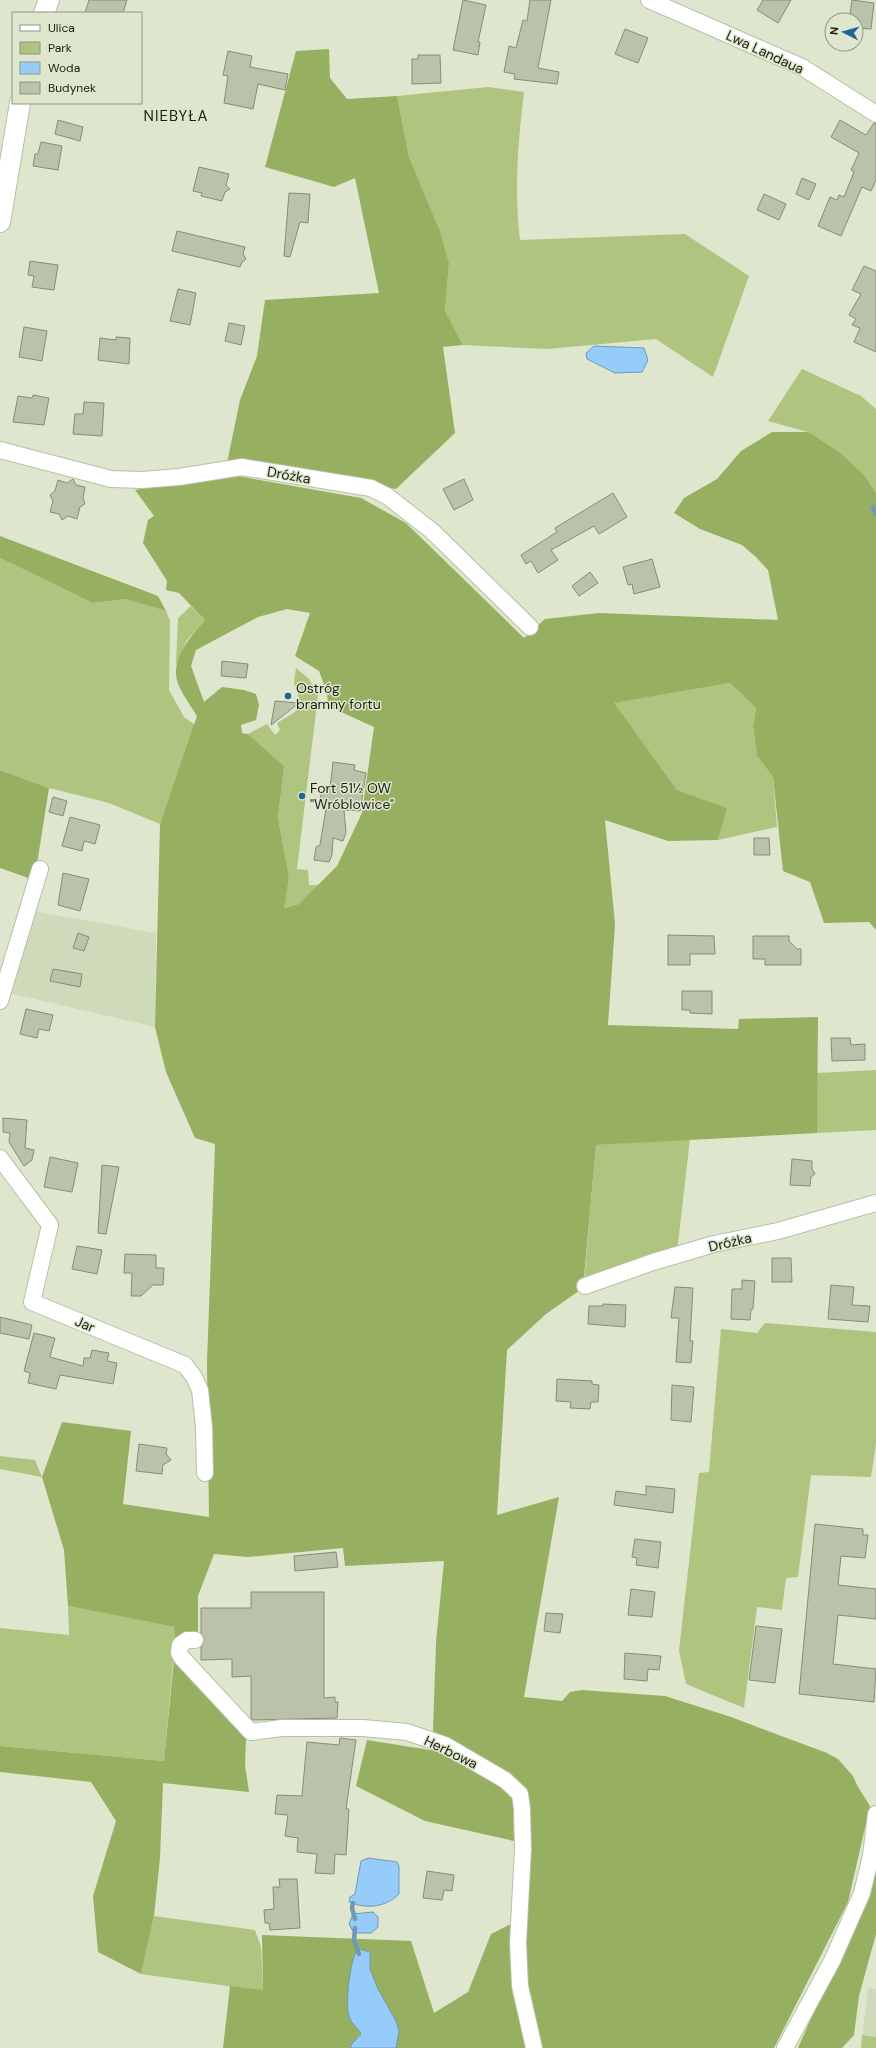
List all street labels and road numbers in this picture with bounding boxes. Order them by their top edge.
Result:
street label: Lwa Landaua [723,26,807,78]
street label: Dróżka [266,462,312,488]
street label: Dróżka [707,1228,753,1256]
street label: Jar [72,1312,98,1336]
street label: Herbowa [421,1731,481,1773]

